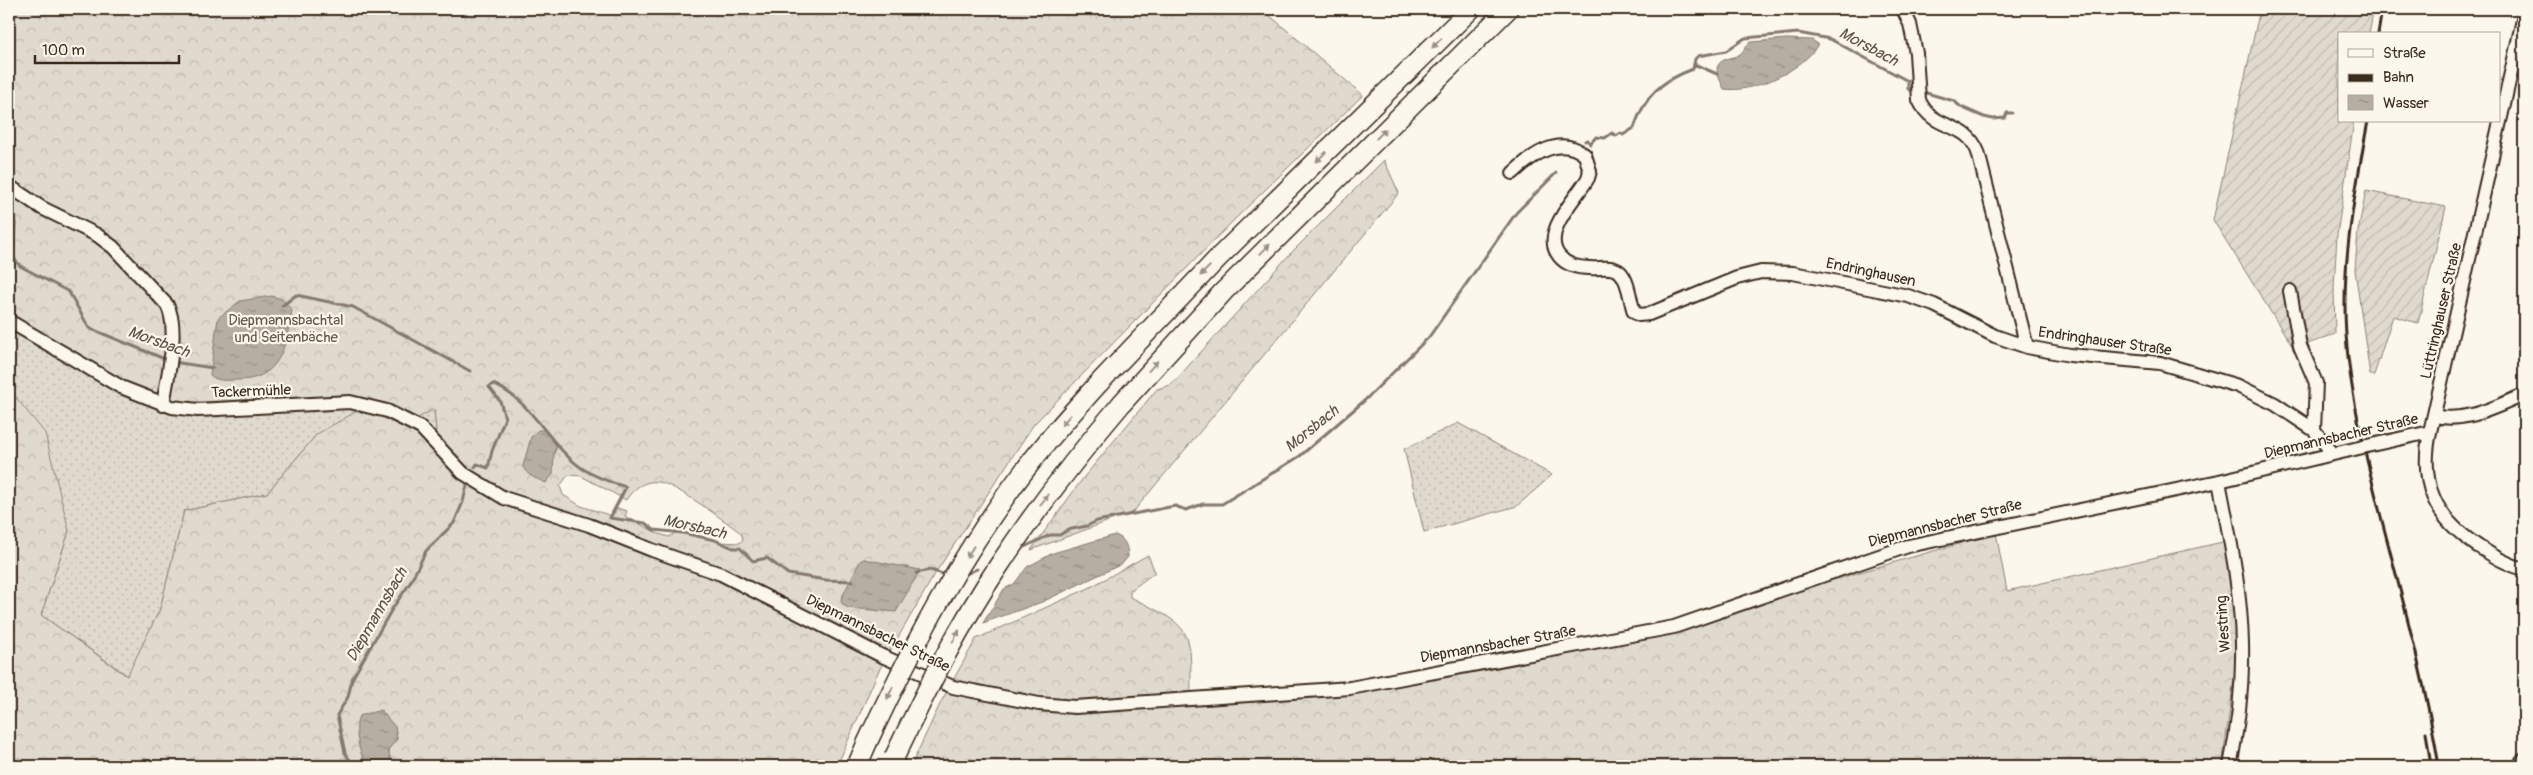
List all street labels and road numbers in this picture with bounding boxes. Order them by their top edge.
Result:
street label: Lüttringhauser Straße [2417,241,2467,381]
street label: Endringhausen [1824,254,1917,291]
street label: Endringhauser Straße [2037,323,2173,360]
street label: Tackermühle [211,381,292,402]
street label: Diepmannsbacher Straße [2262,409,2421,463]
street label: Diepmannsbacher Straße [1866,495,2024,552]
street label: Diepmannsbacher Straße [803,590,953,677]
street label: Westring [2212,595,2235,653]
street label: Diepmannsbacher Straße [1419,621,1578,668]

